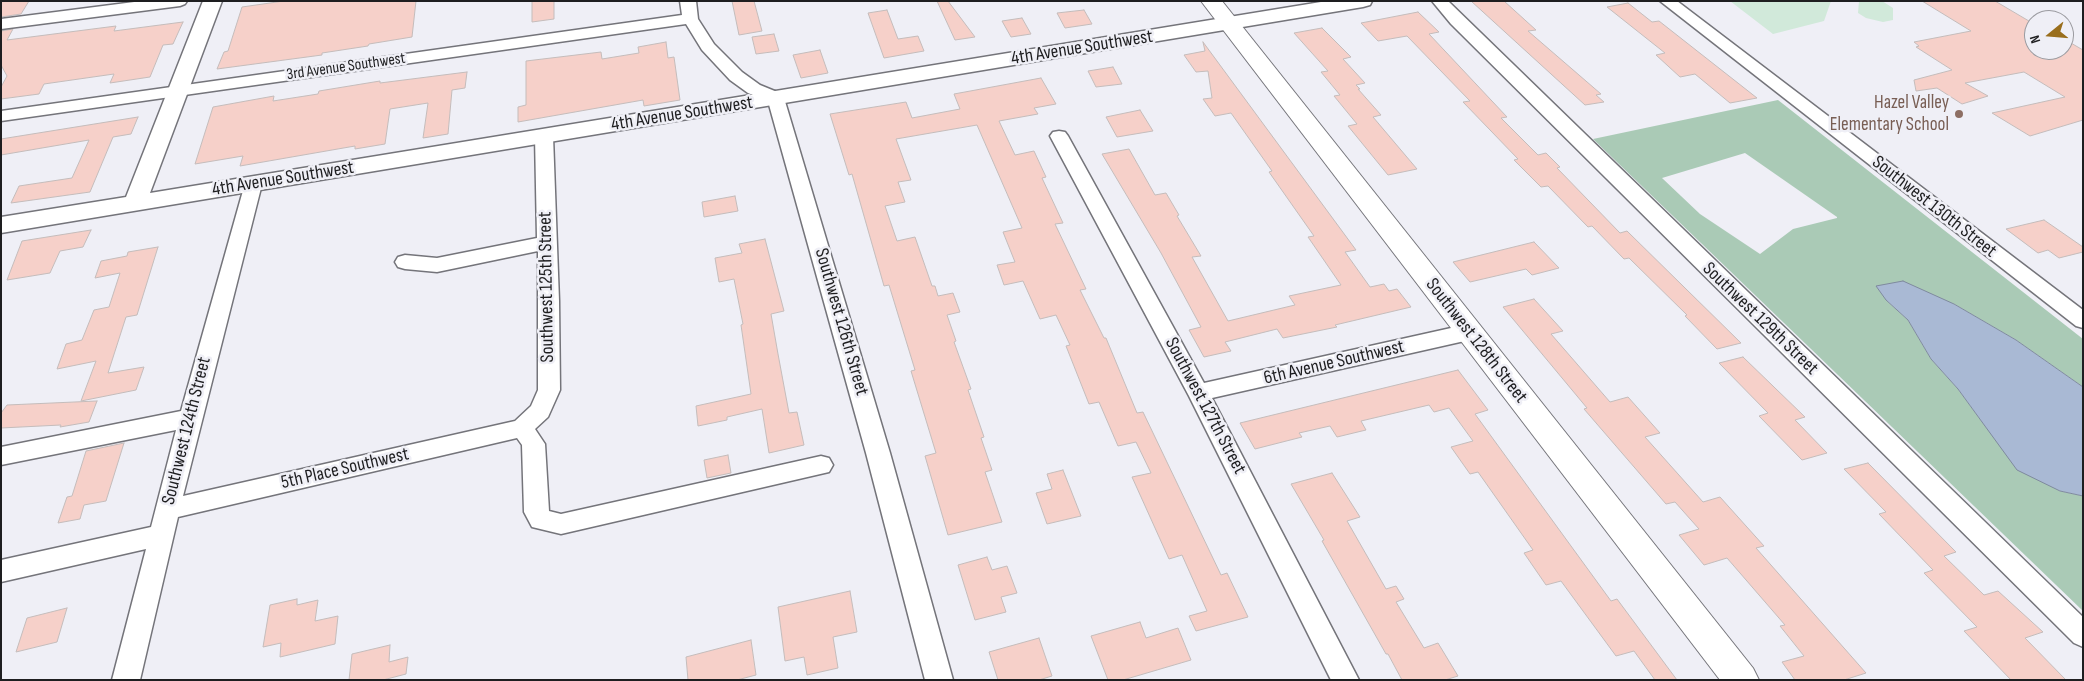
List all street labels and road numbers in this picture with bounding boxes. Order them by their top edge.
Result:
street label: 4th Avenue Southwest [1010,26,1154,70]
street label: 3rd Avenue Southwest [285,49,407,85]
street label: 4th Avenue Southwest [610,92,754,136]
street label: Southwest 130th Street [1867,151,2001,263]
street label: 4th Avenue Southwest [211,157,355,201]
street label: Southwest 125th Street [534,211,560,363]
street label: Southwest 126th Street [809,246,873,398]
street label: Southwest 129th Street [1697,258,1823,380]
street label: Southwest 128th Street [1420,274,1532,408]
street label: Southwest 127th Street [1159,334,1251,478]
street label: 6th Avenue Southwest [1262,336,1406,390]
street label: Southwest 124th Street [158,355,216,507]
street label: 5th Place Southwest [279,443,411,495]

